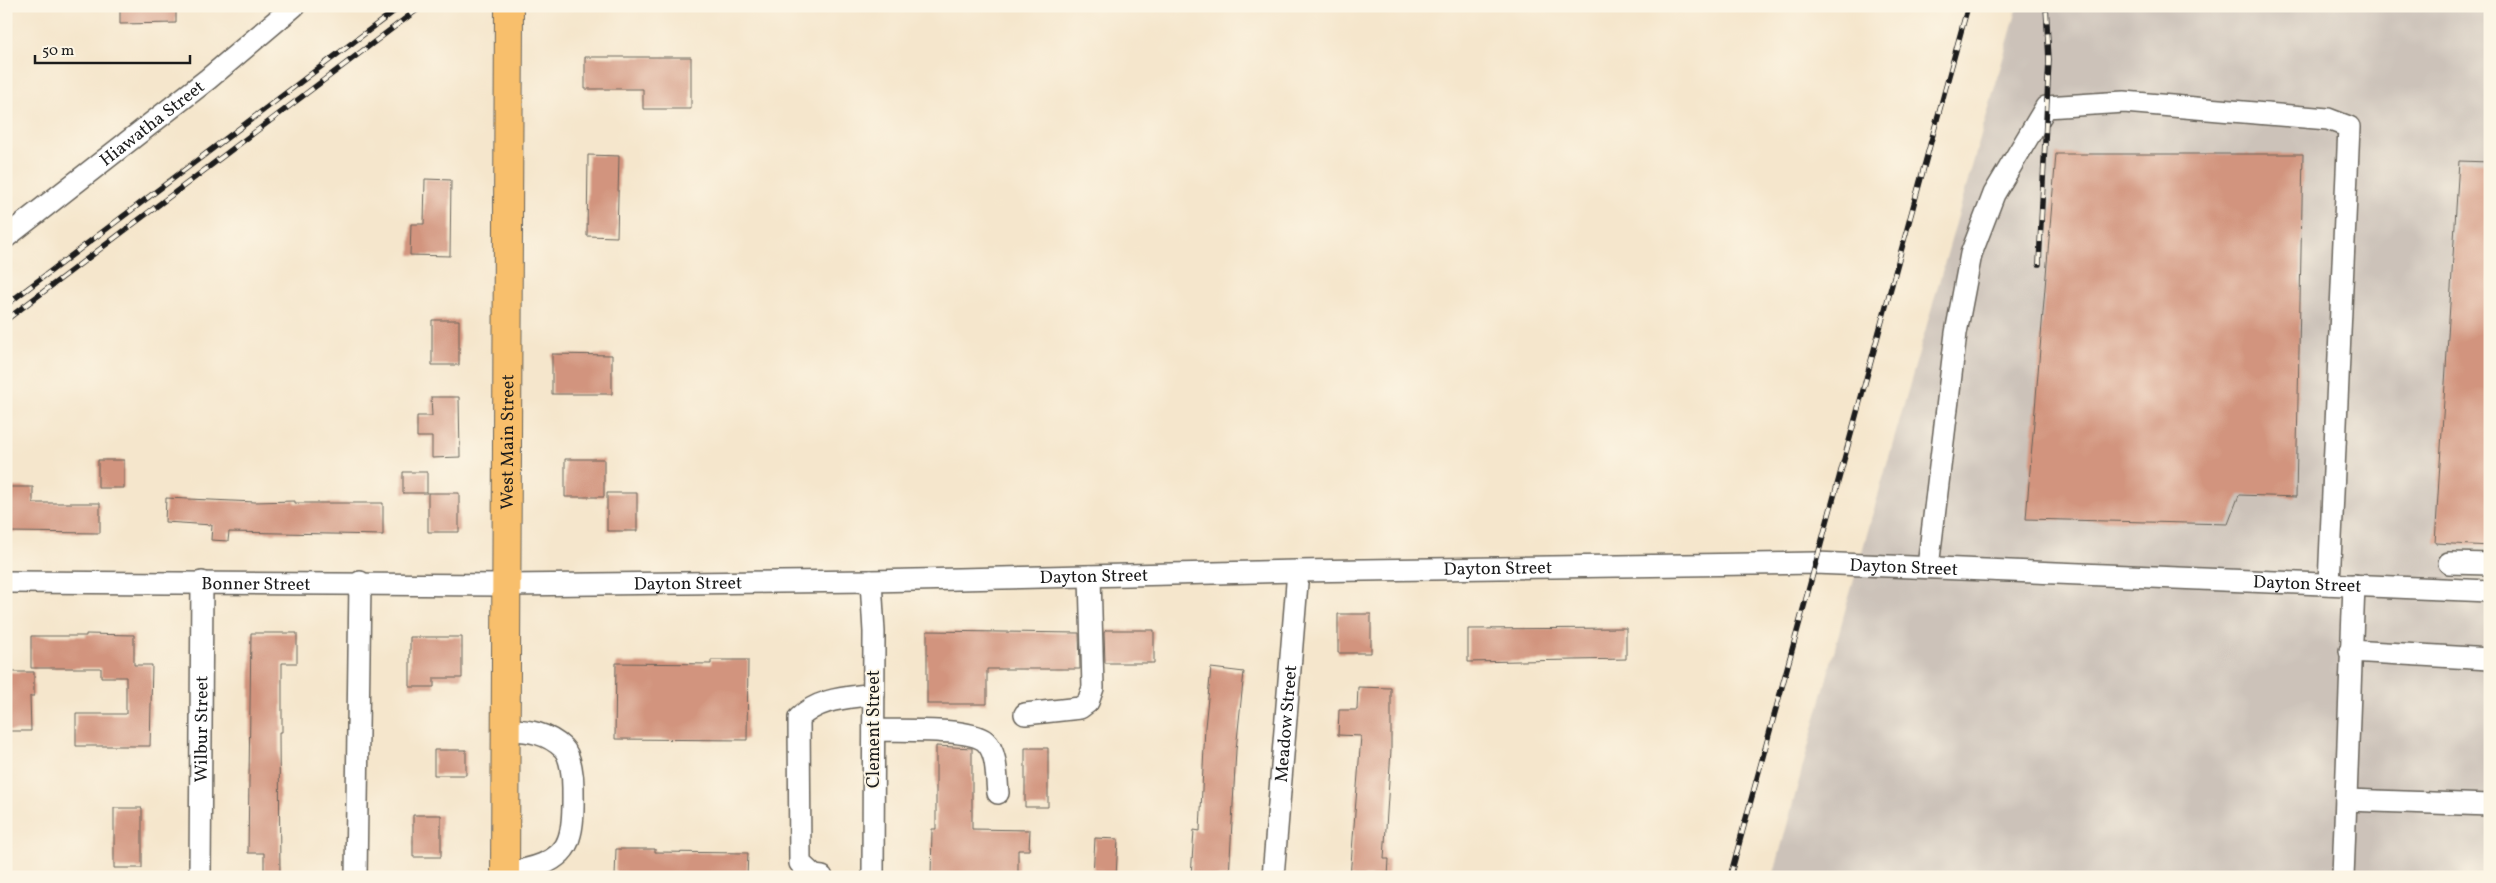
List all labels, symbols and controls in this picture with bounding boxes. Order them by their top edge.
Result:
scale bar [35,32,190,64]
text: 50 m [42,41,74,62]
street label: Hiawatha Street [95,75,210,173]
street label: West Main Street [496,374,521,510]
street label: Dayton Street [1849,553,1958,583]
street label: Dayton Street [1443,556,1552,583]
street label: Dayton Street [1039,564,1149,591]
street label: Dayton Street [2253,570,2362,600]
street label: Dayton Street [634,571,742,598]
street label: Bonner Street [201,572,311,598]
street label: Meadow Street [1270,664,1304,783]
street label: Clement Street [862,670,887,788]
street label: Wilbur Street [190,676,215,782]

